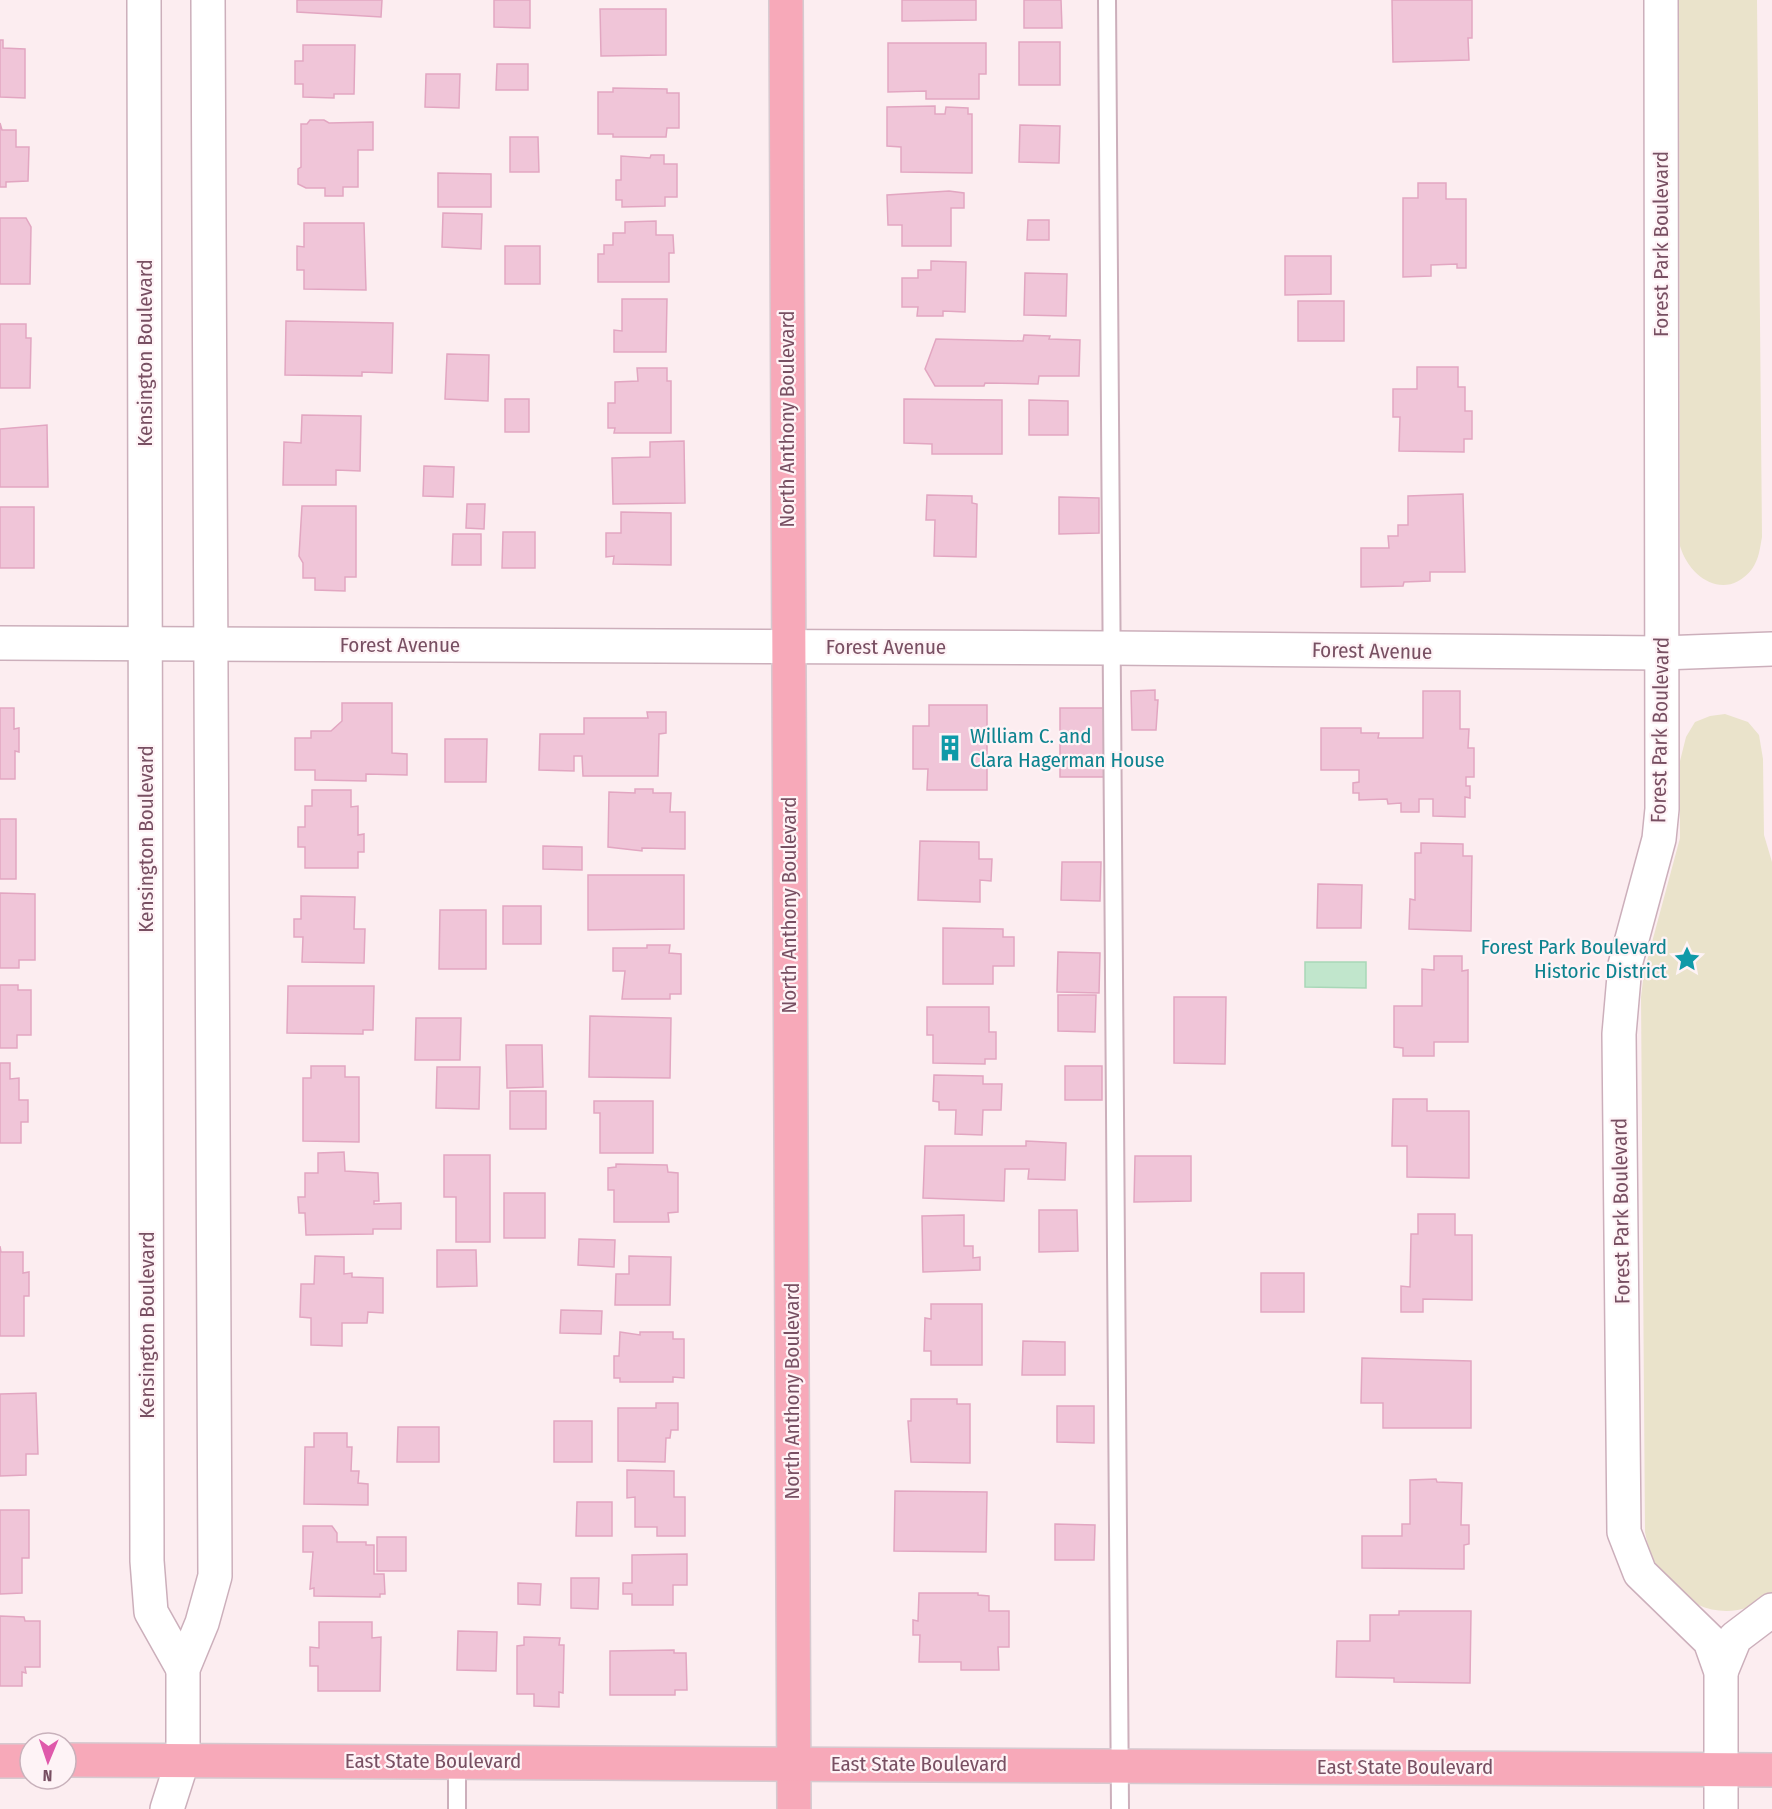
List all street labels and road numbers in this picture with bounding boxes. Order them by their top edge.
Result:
street label: Forest Park Boulevard [1648,151,1674,337]
street label: Kensington Boulevard [132,259,158,447]
street label: North Anthony Boulevard [774,311,800,527]
street label: Forest Avenue [340,632,460,658]
street label: Forest Avenue [826,634,946,660]
street label: Forest Avenue [1312,637,1432,665]
street label: Forest Park Boulevard [1645,637,1675,823]
street label: Kensington Boulevard [133,745,159,933]
street label: North Anthony Boulevard [776,797,802,1013]
street label: Forest Park Boulevard [1606,1118,1636,1304]
street label: Kensington Boulevard [134,1231,160,1419]
street label: North Anthony Boulevard [779,1283,805,1499]
street label: East State Boulevard [345,1748,521,1774]
street label: East State Boulevard [831,1751,1007,1777]
street label: East State Boulevard [1317,1754,1493,1780]

